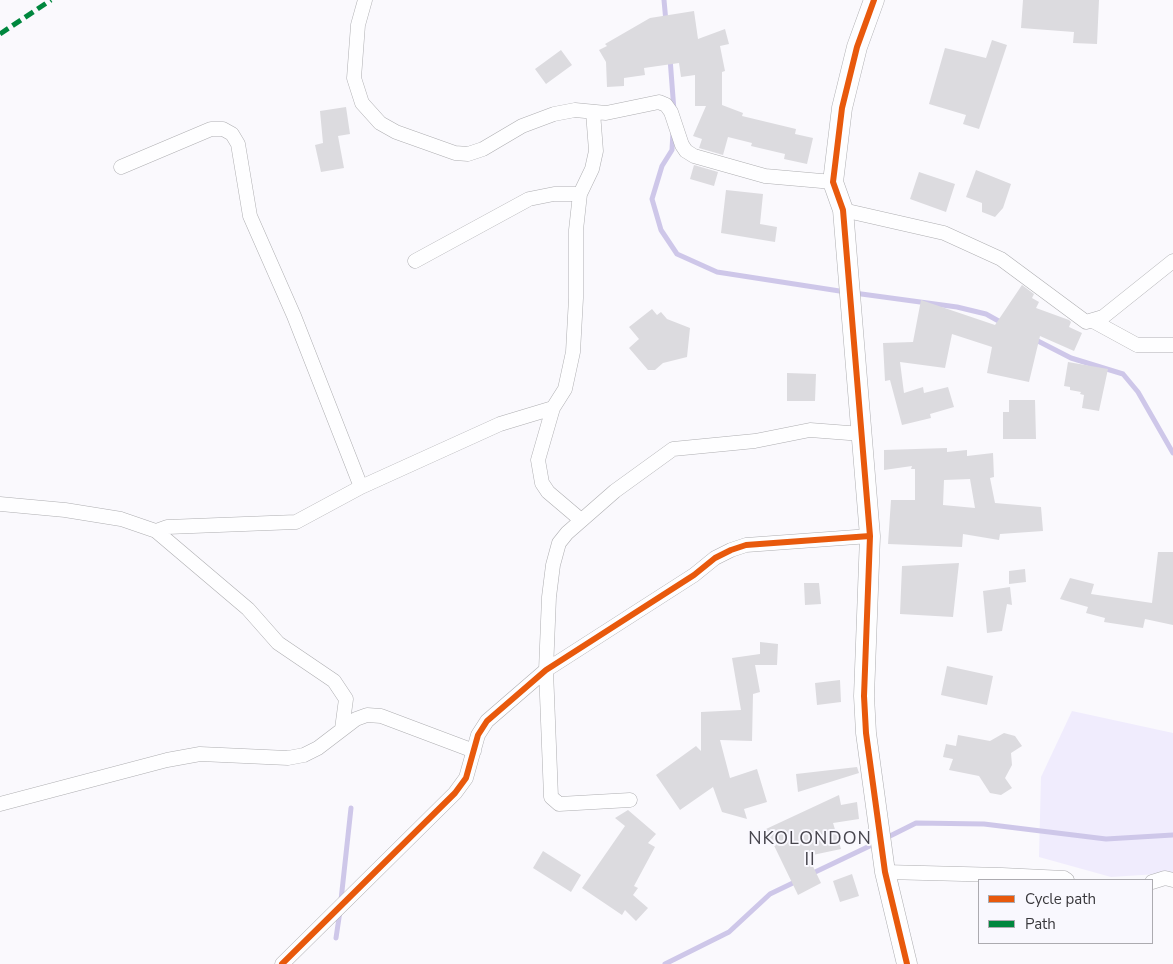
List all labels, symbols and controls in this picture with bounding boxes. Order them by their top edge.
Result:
district label: NKOLONDON II [747,829,873,872]
legend [978,879,1153,944]
text: Cycle path [1025,889,1096,909]
text: Path [1025,914,1056,934]

